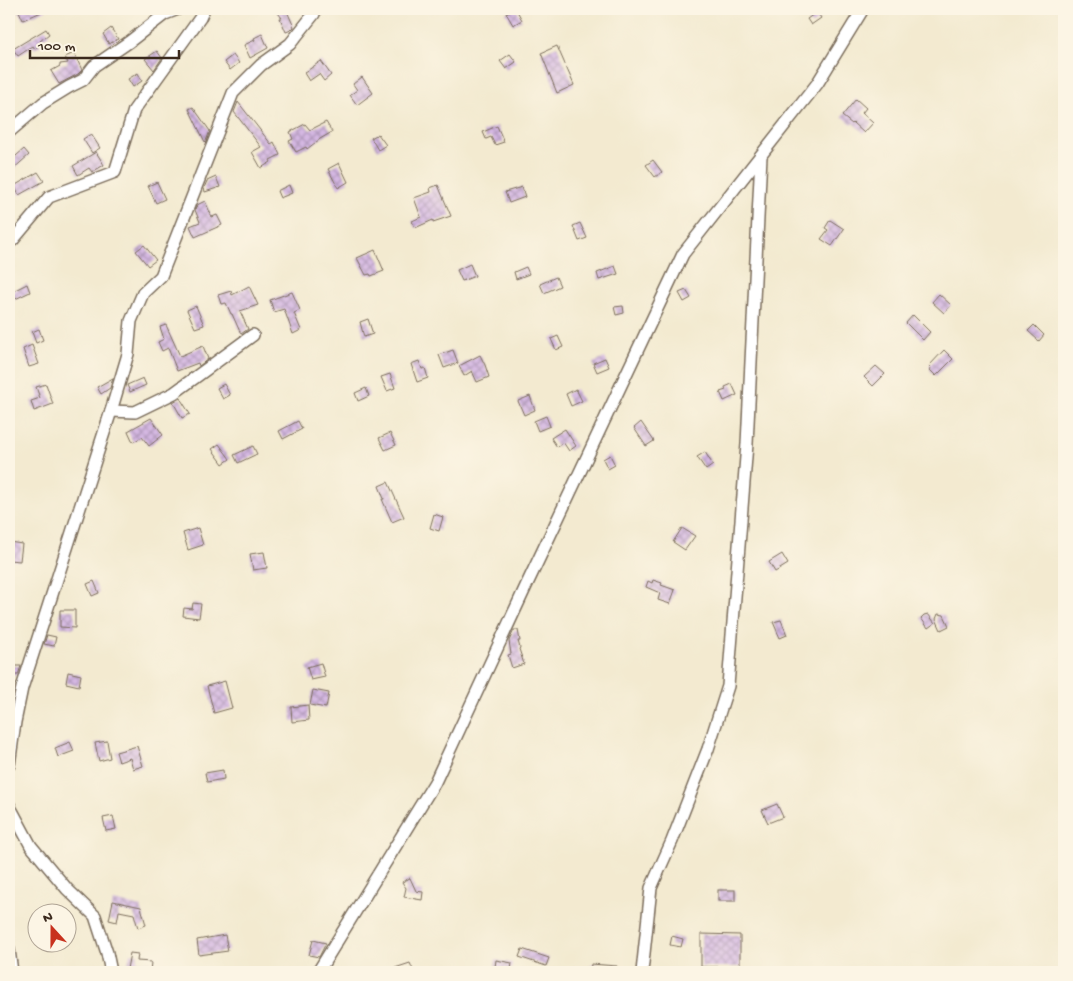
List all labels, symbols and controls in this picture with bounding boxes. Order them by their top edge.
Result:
scale bar [30,28,179,60]
text: 100 m [37,38,76,56]
north arrow [28,904,78,954]
text: N [41,909,56,928]

